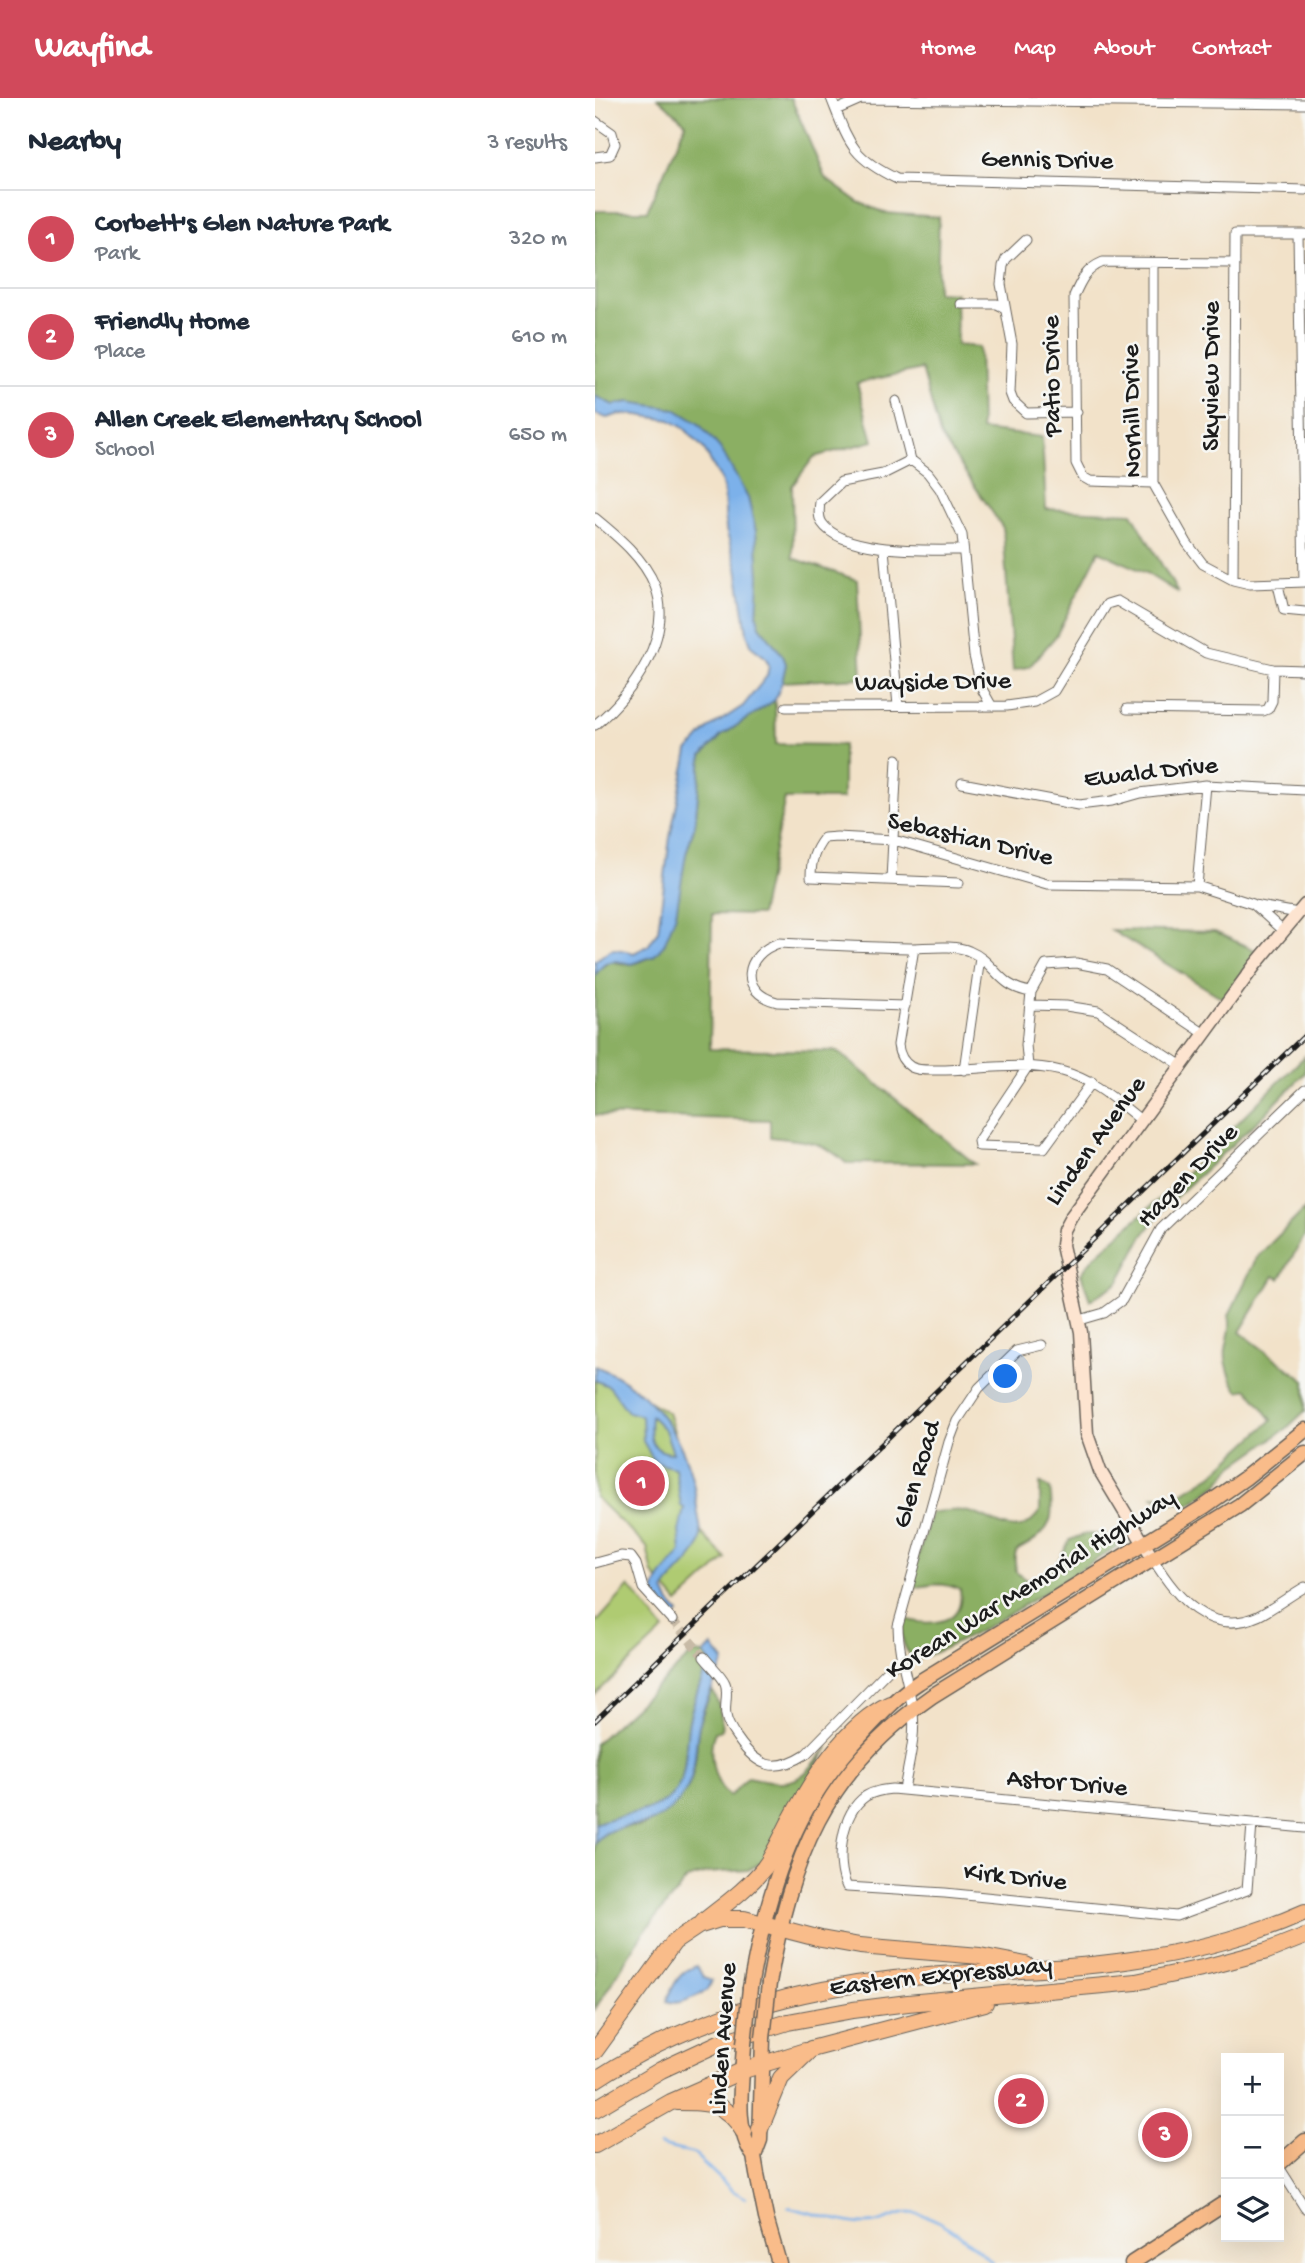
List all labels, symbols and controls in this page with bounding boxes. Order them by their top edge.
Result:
text: Wayfind [35,30,150,68]
text: Home [920,35,976,64]
text: Map [1014,35,1056,64]
text: About [1094,35,1154,64]
text: Contact [1192,35,1270,64]
text: Nearby [28,126,121,161]
text: 3 results [487,130,567,157]
street label: Gennis Drive [980,145,1114,179]
text: Corbett's Glen Nature Park [95,210,389,241]
text: 1 [46,226,56,253]
text: 320 m [509,226,567,253]
text: Park [95,241,139,268]
street label: Skyview Drive [1198,300,1229,451]
text: Friendly Home [95,308,249,339]
street label: Patio Drive [1037,314,1071,438]
text: 2 [45,324,57,351]
text: 610 m [511,324,567,351]
text: Place [95,339,145,366]
street label: Norhill Drive [1117,343,1151,478]
text: Allen Creek Elementary School [95,406,422,437]
text: 3 [45,422,57,449]
text: 650 m [508,422,567,449]
text: School [95,437,155,464]
street label: Wayside Drive [855,667,1012,701]
street label: Ewald Drive [1082,751,1220,796]
street label: Sebastian Drive [884,807,1056,875]
street label: Linden Avenue [1040,1071,1155,1213]
street label: Hagen Drive [1132,1118,1247,1235]
your location [988,1359,1022,1393]
street label: Glen Road [888,1416,951,1533]
pin: 1 [619,1457,665,1509]
street label: Korean War Memorial Highway [881,1484,1183,1688]
street label: Astor Drive [1005,1764,1129,1806]
street label: Kirk Drive [962,1858,1069,1900]
street label: Eastern Expressway [828,1951,1054,2005]
street label: Linden Avenue [704,1961,746,2116]
map controls [1221,2053,1284,2242]
button: + [1221,2053,1284,2116]
pin: 2 [998,2075,1044,2127]
pin: 3 [1142,2109,1188,2161]
button: − [1221,2116,1284,2179]
button: layers [1221,2179,1284,2242]

